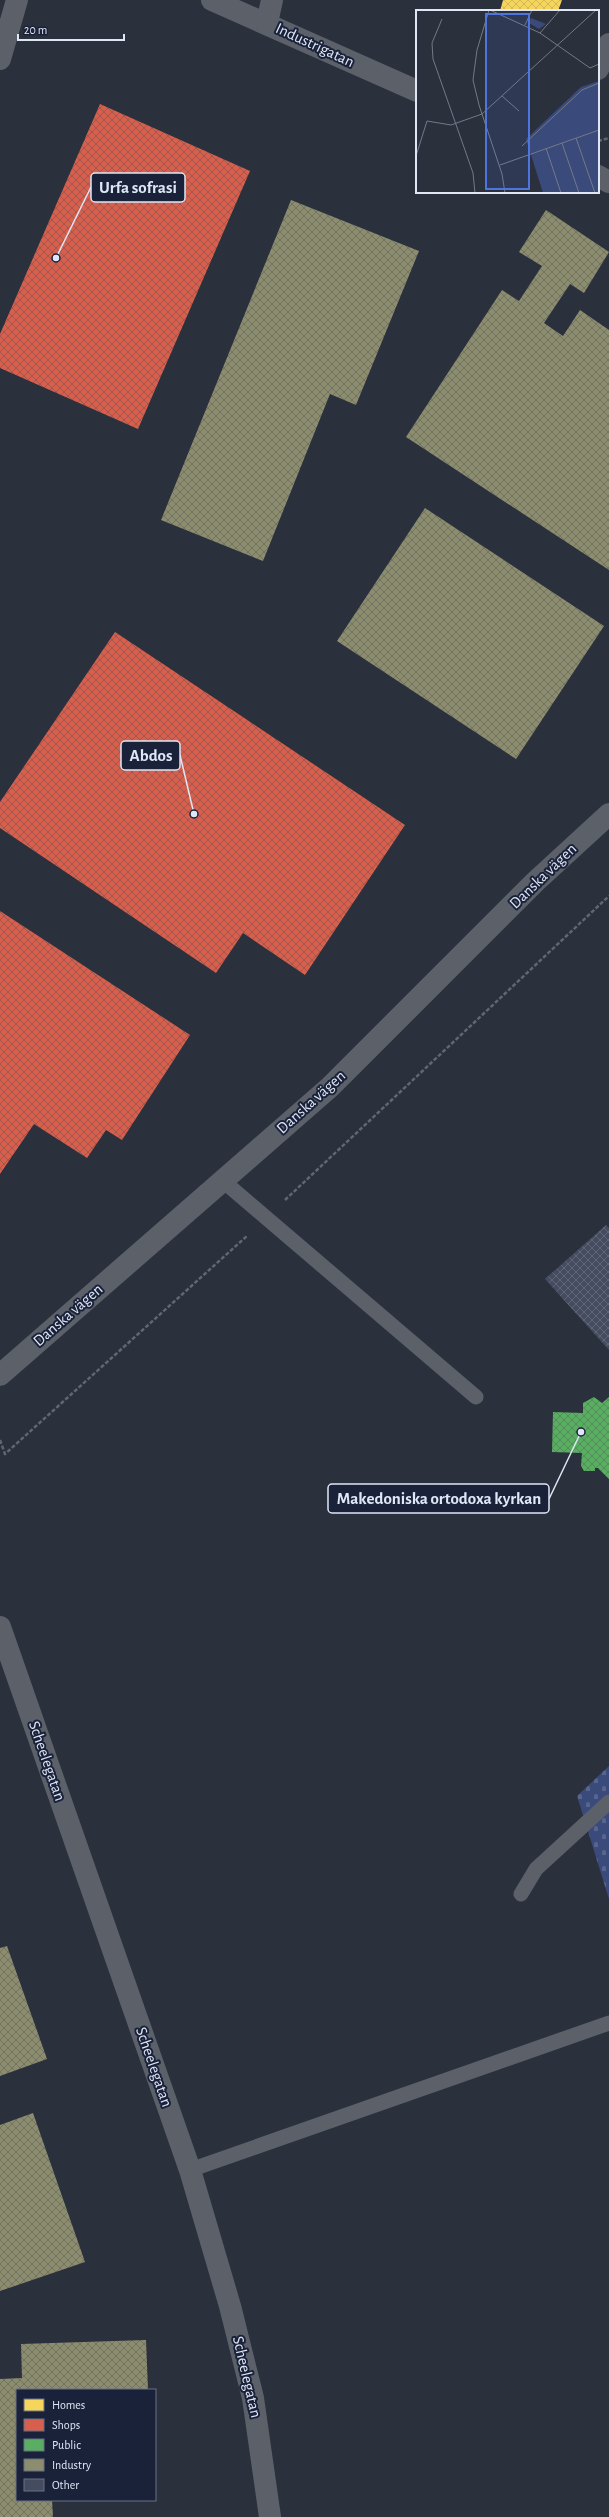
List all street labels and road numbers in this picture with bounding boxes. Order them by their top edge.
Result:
street label: Industrigatan [273,20,357,70]
street label: Danska vägen [506,840,580,912]
street label: Danska vägen [274,1067,348,1137]
street label: Danska vägen [30,1281,106,1349]
street label: Scheelegatan [26,1719,68,1803]
street label: Scheelegatan [133,2025,175,2109]
street label: Scheelegatan [230,2335,264,2419]

